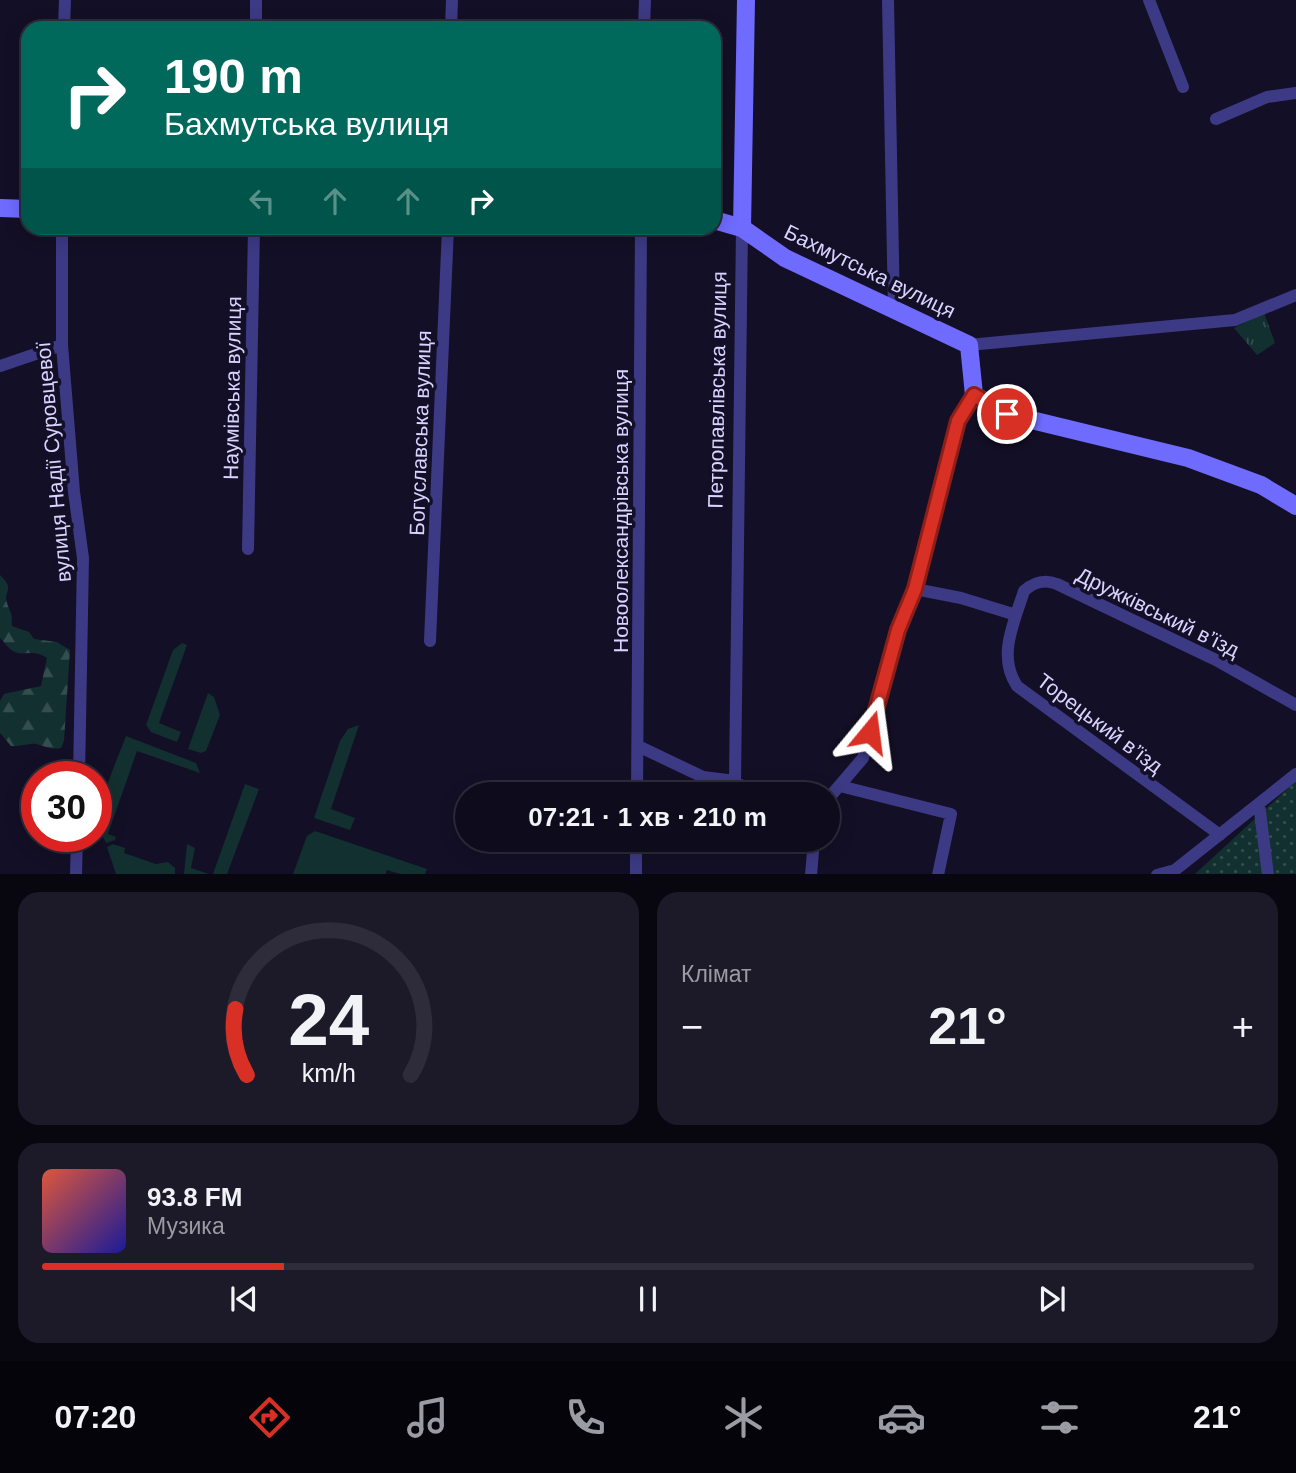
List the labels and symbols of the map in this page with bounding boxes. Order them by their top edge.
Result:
street label: Бахмутська вулиця [781,220,959,322]
street label: Петропавлівська вулиця [703,271,731,509]
street label: Наумівська вулиця [219,296,245,480]
street label: Богуславська вулиця [405,330,435,536]
street label: вулиця Надії Суровцевої [31,341,75,583]
street label: Новоолександрівська вулиця [609,369,632,653]
pin [977,384,1037,444]
street label: Дружківський в’їзд [1073,563,1243,661]
street label: Торецький в’їзд [1033,668,1167,778]
position arrow [833,695,907,769]
speed limit sign: 30 [21,761,112,852]

